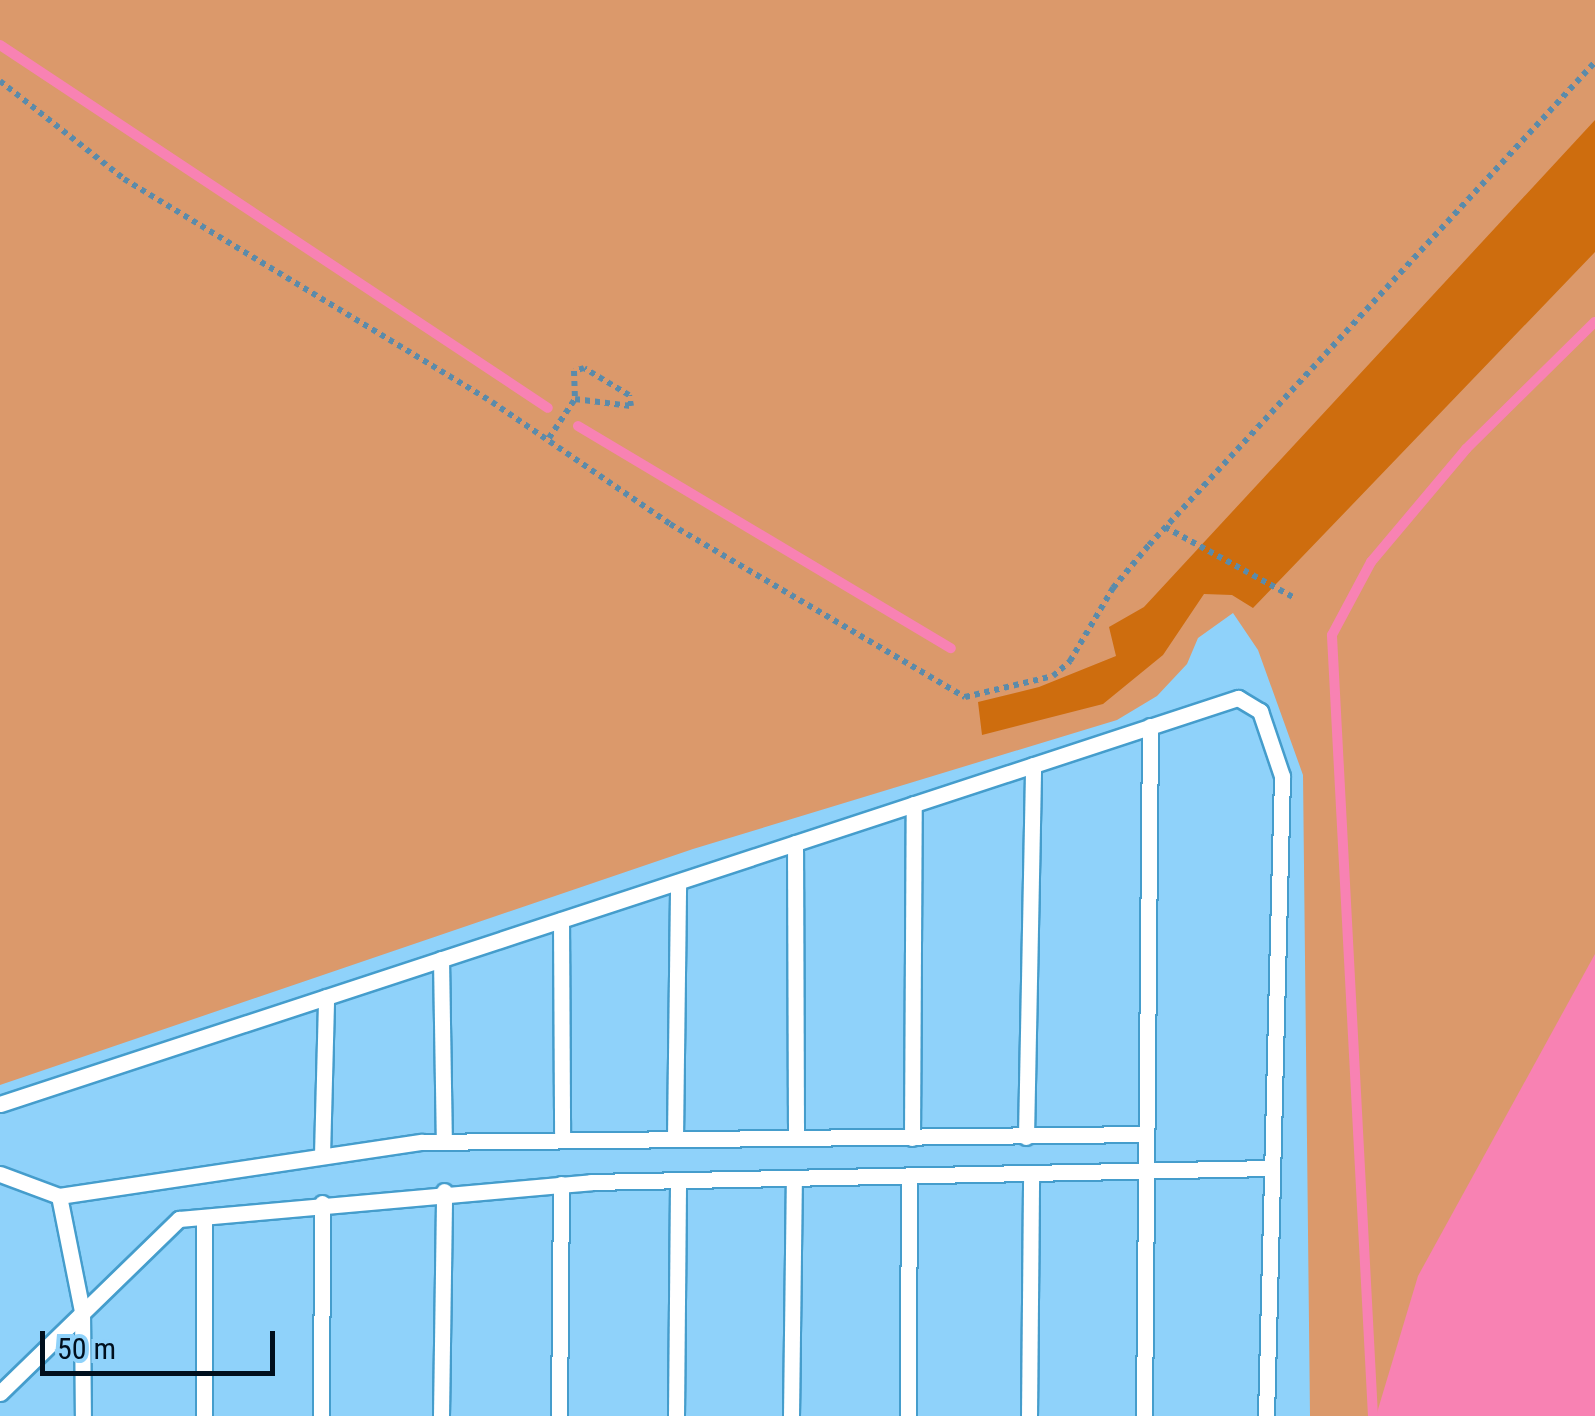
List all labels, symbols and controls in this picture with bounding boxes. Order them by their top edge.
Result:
scale bar [45,1311,280,1373]
text: 50 m [57,1331,116,1366]

